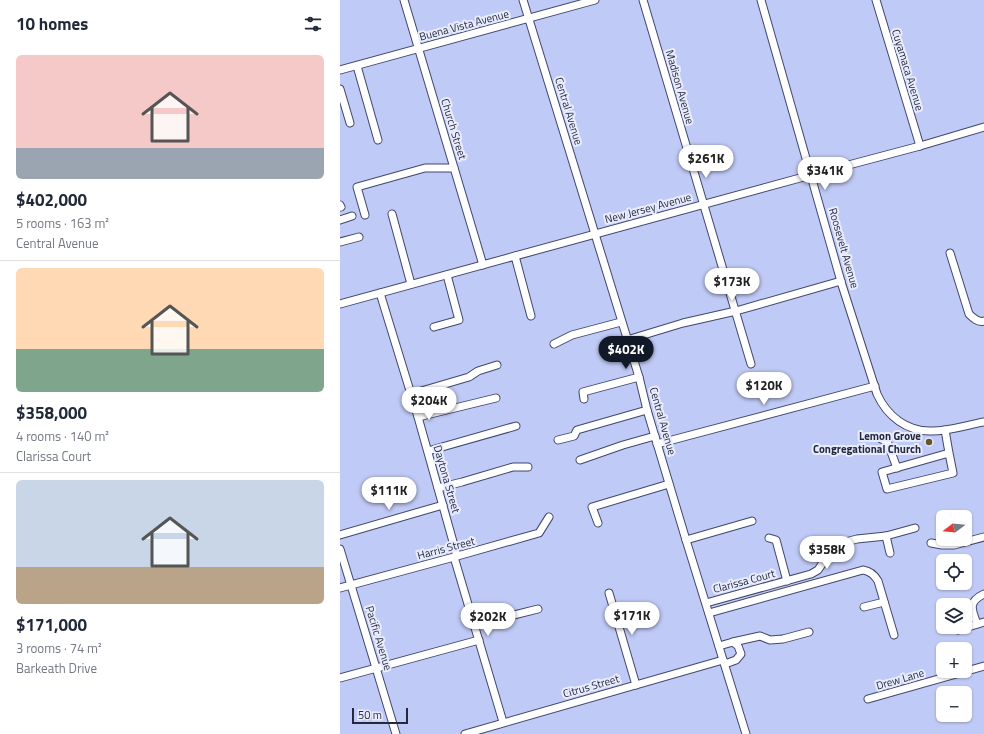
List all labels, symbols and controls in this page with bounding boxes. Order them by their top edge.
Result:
street label: Buena Vista Avenue [417,5,511,45]
text: 10 homes [16,11,88,37]
icon: filters [302,13,324,35]
street label: Cuyamaca Avenue [888,27,928,113]
street label: Madison Avenue [662,48,698,126]
street label: Central Avenue [551,75,587,147]
icon: home [134,81,206,153]
street label: Church Street [437,97,471,162]
pin: $261K [678,145,734,179]
text: $261K [688,148,724,168]
pin: $341K [797,157,853,191]
text: $341K [807,160,843,180]
text: $402,000 [16,187,87,213]
street label: New Jersey Avenue [603,189,693,227]
street label: Roosevelt Avenue [825,206,863,290]
text: 5 rooms · 163 m² [16,213,109,233]
text: Central Avenue [16,233,99,253]
pin: $173K [704,268,760,302]
text: $173K [714,271,750,291]
icon: home [134,294,206,366]
pin: $402K [598,336,654,370]
text: $402K [608,339,644,359]
pin: $120K [736,372,792,406]
text: $120K [746,375,782,395]
street label: Central Avenue [646,385,680,457]
pin: $204K [401,387,457,421]
text: $204K [411,390,447,410]
text: $358,000 [16,400,87,426]
text: 4 rooms · 140 m² [16,426,109,446]
place label: Lemon Grove Congregational Church [813,428,921,457]
marker: Lemon Grove Congregational Church [924,437,934,447]
street label: Daytona Street [430,443,464,515]
text: Clarissa Court [16,446,91,466]
pin: $111K [361,477,417,511]
text: $111K [371,480,407,500]
icon: home [134,506,206,578]
north arrow [936,510,972,546]
map controls [936,510,972,722]
street label: Harris Street [416,533,477,563]
pin: $358K [799,536,855,570]
text: $358K [809,539,845,559]
button: locate [936,554,972,590]
street label: Clarissa Court [711,565,777,597]
button: layers [936,598,972,634]
pin: $171K [604,602,660,636]
pin: $202K [460,603,516,637]
street label: Pacific Avenue [362,604,397,673]
text: $171K [614,605,650,625]
text: $202K [470,606,506,626]
text: $171,000 [16,612,87,638]
text: 3 rooms · 74 m² [16,638,102,658]
button: + [936,642,972,678]
text: Barkeath Drive [16,658,97,678]
street label: Drew Lane [874,664,926,693]
street label: Citrus Street [561,670,621,702]
button: − [936,686,972,722]
scale bar [352,706,408,725]
text: 50 m [358,707,382,723]

